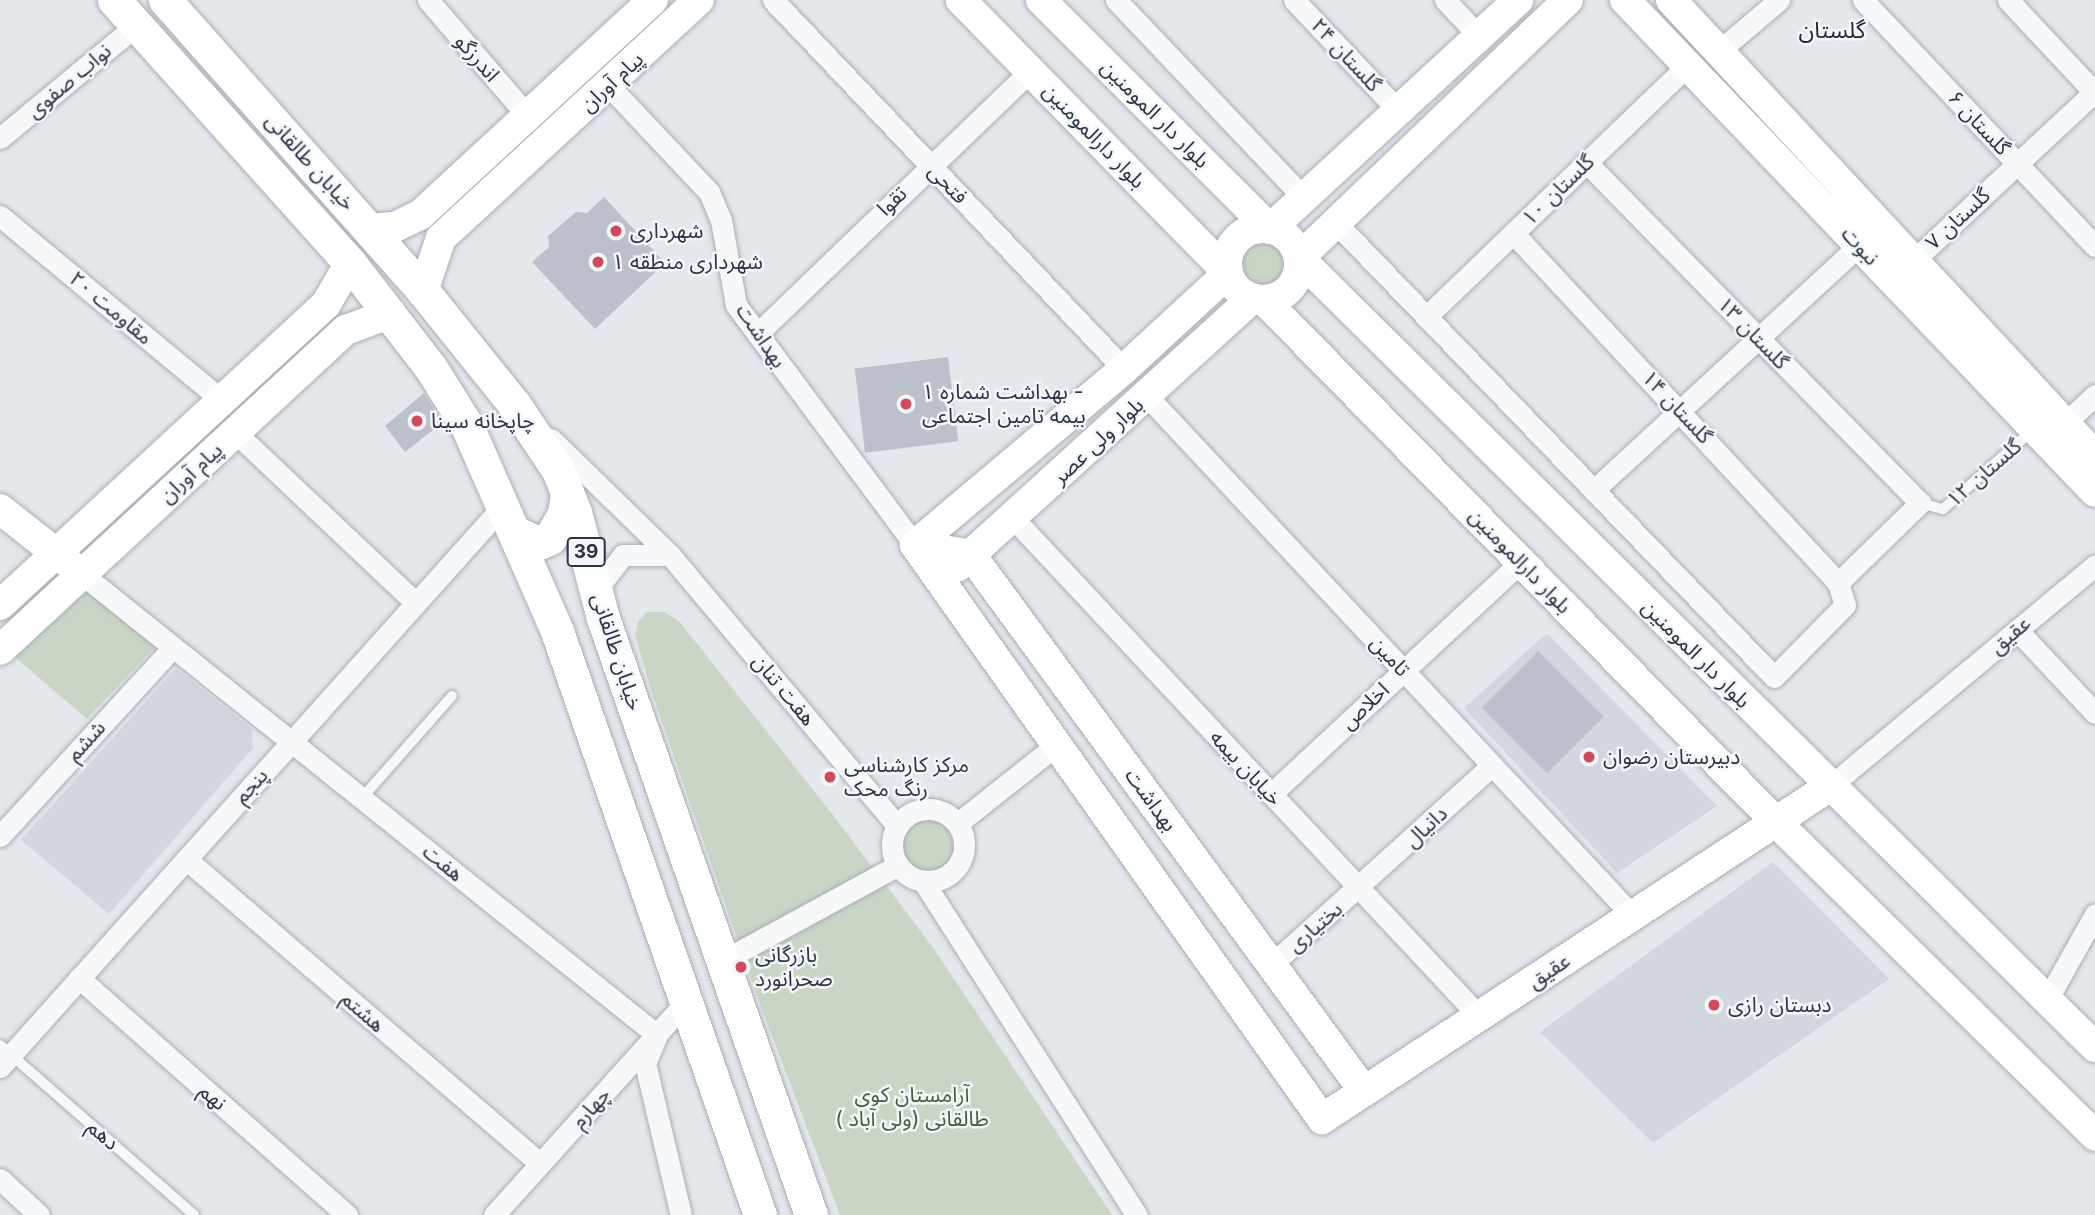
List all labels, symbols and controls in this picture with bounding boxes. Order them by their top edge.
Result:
street label: گلستان ۲۴ [1306,13,1386,97]
district label: گلستان [1799,16,1865,44]
street label: اندرزگو [449,29,505,87]
street label: نواب صفوی [22,38,116,124]
street label: پیام آوران [575,46,649,118]
street label: بلوار دار المومنین [1096,55,1214,173]
street label: بلوار دارالمومنین [1038,78,1150,194]
street label: گلستان ۶ [1943,86,2015,160]
street label: خیابان طالقانی [260,108,360,216]
street label: گلستان ۱۰ [1516,149,1600,231]
street label: فتحی [923,159,973,209]
street label: تقوا [872,181,912,221]
street label: گلستان ۷ [1921,183,1995,255]
place label: شهرداری [630,218,703,244]
street label: نبوت [1836,221,1884,271]
marker: شهرداری [608,223,624,239]
place label: شهرداری منطقه ۱ [612,249,763,275]
marker: شهرداری منطقه ۱ [590,254,606,270]
street label: مقاومت ۲۰ [64,266,158,350]
street label: گلستان ۱۳ [1712,291,1794,375]
street label: بهداشت [730,299,792,373]
street label: گلستان ۱۴ [1637,365,1717,449]
place label: بهداشت شماره ۱ - بیمه تامین اجتماعی [922,379,1086,429]
street label: بلوار ولی عصر [1047,392,1149,490]
marker: بهداشت شماره ۱ - بیمه تامین اجتماعی [896,394,916,414]
place label: چاپخانه سینا [431,408,535,434]
marker: چاپخانه سینا [409,413,425,429]
street label: گلستان ۱۲ [1941,434,2027,512]
street label: پیام آوران [154,437,228,509]
street label: بلوار دارالمومنین [1464,503,1576,619]
road number: 39 [565,537,607,568]
street label: خیابان طالقانی [586,590,648,714]
street label: بلوار دار المومنین [1637,595,1755,713]
street label: عقیق [1984,611,2036,659]
street label: تامین [1365,630,1415,682]
street label: هفت تنان [747,649,821,731]
street label: اخلاص [1335,677,1395,735]
street label: ششم [61,715,111,767]
street label: خیابان بیمه [1205,725,1287,811]
place label: دبیرستان رضوان [1603,744,1740,770]
marker: دبیرستان رضوان [1581,749,1597,765]
place label: مرکز کارشناسی رنگ محک [844,752,969,802]
street label: پنجم [229,763,273,809]
street label: بهداشت [1120,764,1182,836]
marker: مرکز کارشناسی رنگ محک [822,769,838,785]
street label: دانیال [1399,801,1453,853]
street label: هفت [417,839,469,887]
street label: بختیاری [1282,896,1348,958]
place label: بازرگانی صحرانورد [755,942,833,992]
street label: عقیق [1523,948,1575,994]
marker: بازرگانی صحرانورد [733,959,749,975]
street label: هشتم [336,986,390,1038]
place label: دبستان رازی [1728,992,1832,1018]
marker: دبستان رازی [1706,997,1722,1013]
street label: نهم [194,1078,232,1116]
street label: چهارم [566,1082,616,1134]
park label: آرامستان کوی طالقانی (ولی آباد ) [835,1082,989,1132]
street label: دهم [82,1114,124,1156]

